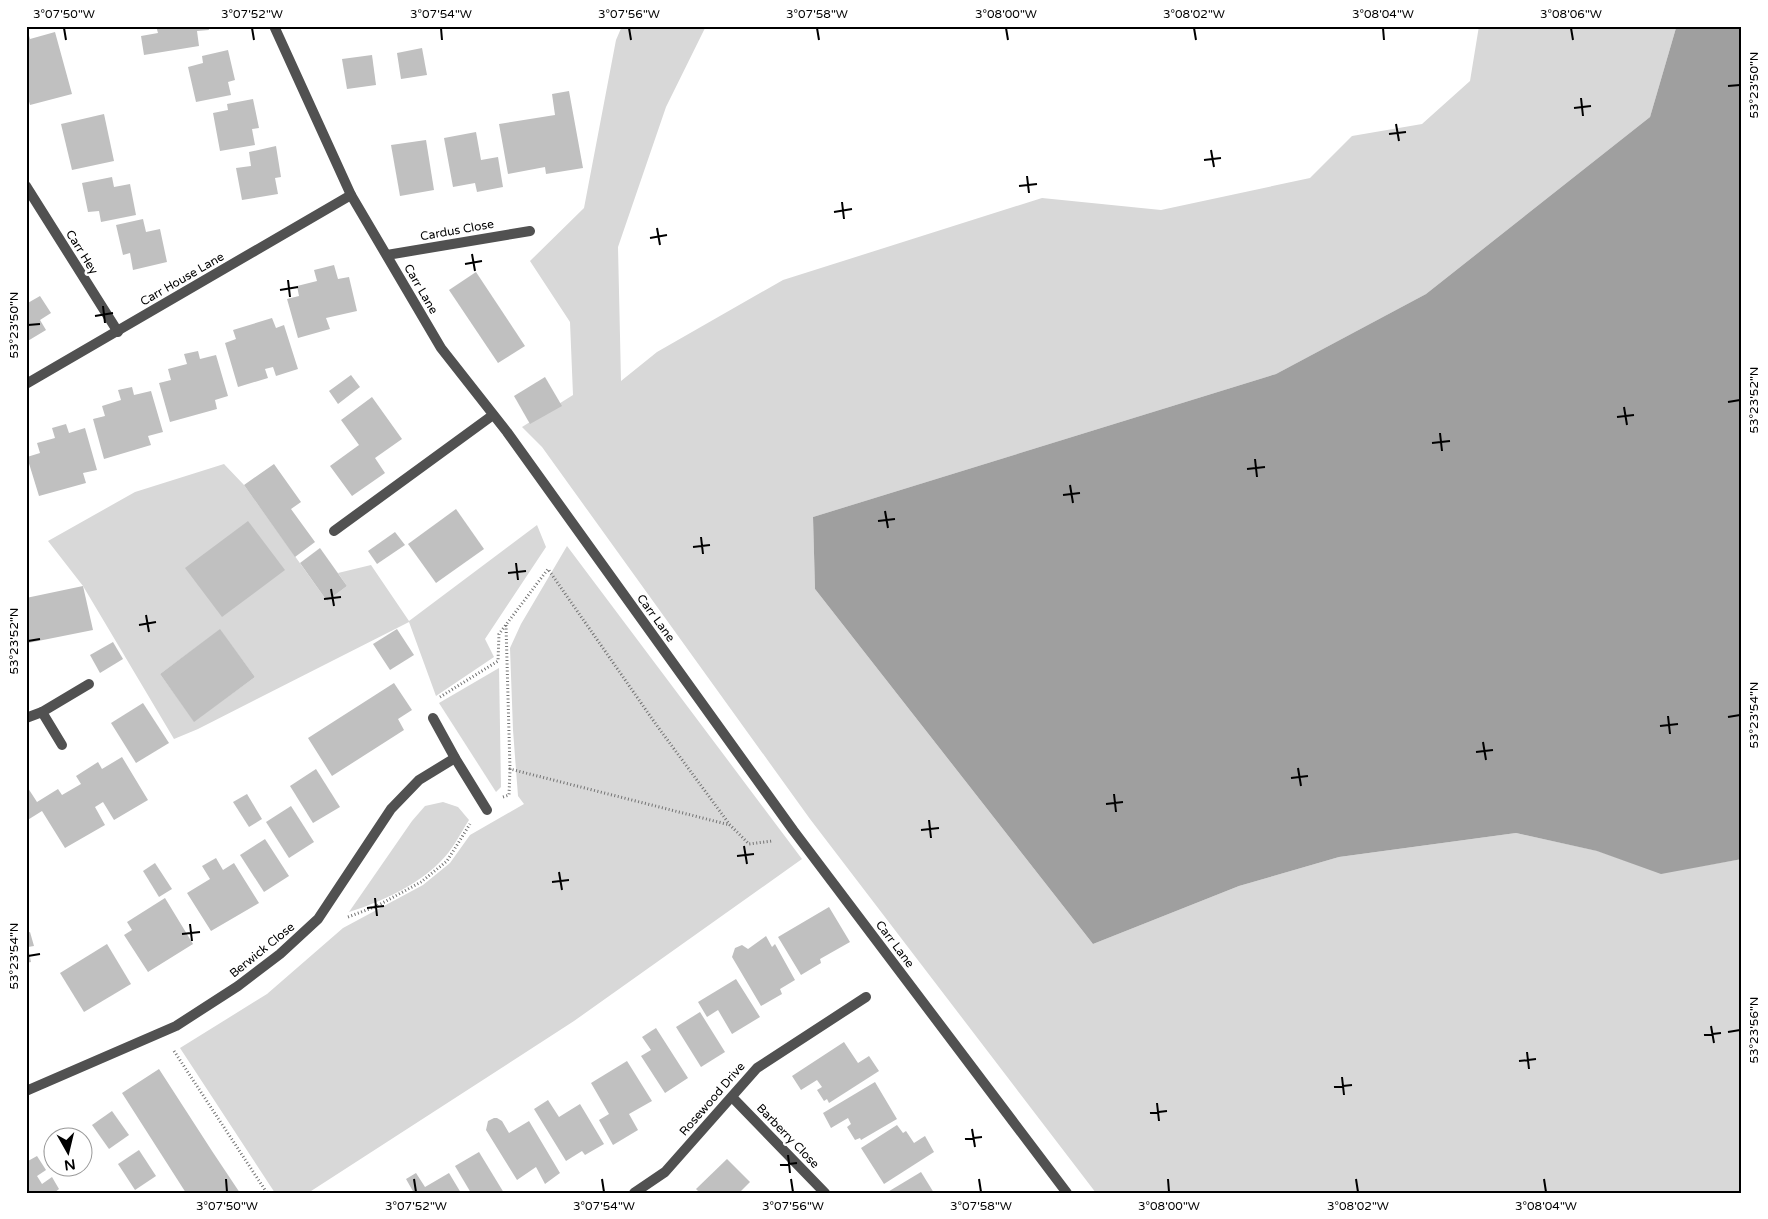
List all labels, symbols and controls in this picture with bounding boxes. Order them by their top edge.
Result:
text: 3°07'50"W [33,7,95,21]
text: 3°07'52"W [221,7,283,21]
text: 3°07'54"W [410,7,472,21]
text: 3°07'56"W [598,7,660,21]
text: 3°07'58"W [786,7,848,21]
text: 3°08'00"W [975,7,1037,21]
text: 3°08'02"W [1163,7,1225,21]
text: 3°08'04"W [1352,7,1414,21]
text: 3°08'06"W [1540,7,1602,21]
text: 53°23'50"N [1747,52,1761,119]
street label: Cardus Close [419,217,495,243]
street label: Carr Hey [63,227,101,277]
street label: Carr House Lane [138,249,227,309]
street label: Carr Lane [401,262,441,317]
text: 53°23'50"N [7,292,21,359]
text: 53°23'52"N [1747,367,1761,434]
street label: Carr Lane [634,592,678,645]
text: 53°23'52"N [7,608,21,675]
text: 53°23'54"N [1747,682,1761,749]
street label: Carr Lane [873,918,917,970]
street label: Berwick Close [227,919,297,980]
text: 53°23'54"N [7,923,21,990]
text: 53°23'56"N [1747,997,1761,1064]
street label: Rosewood Drive [676,1059,748,1139]
street label: Barberry Close [754,1101,822,1171]
north arrow [42,1126,92,1176]
text: N [63,1155,76,1174]
text: 3°07'50"W [196,1199,258,1213]
text: 3°07'52"W [385,1199,447,1213]
text: 3°07'54"W [573,1199,635,1213]
text: 3°07'56"W [762,1199,824,1213]
text: 3°07'58"W [950,1199,1012,1213]
text: 3°08'00"W [1138,1199,1200,1213]
text: 3°08'02"W [1327,1199,1389,1213]
text: 3°08'04"W [1515,1199,1577,1213]

